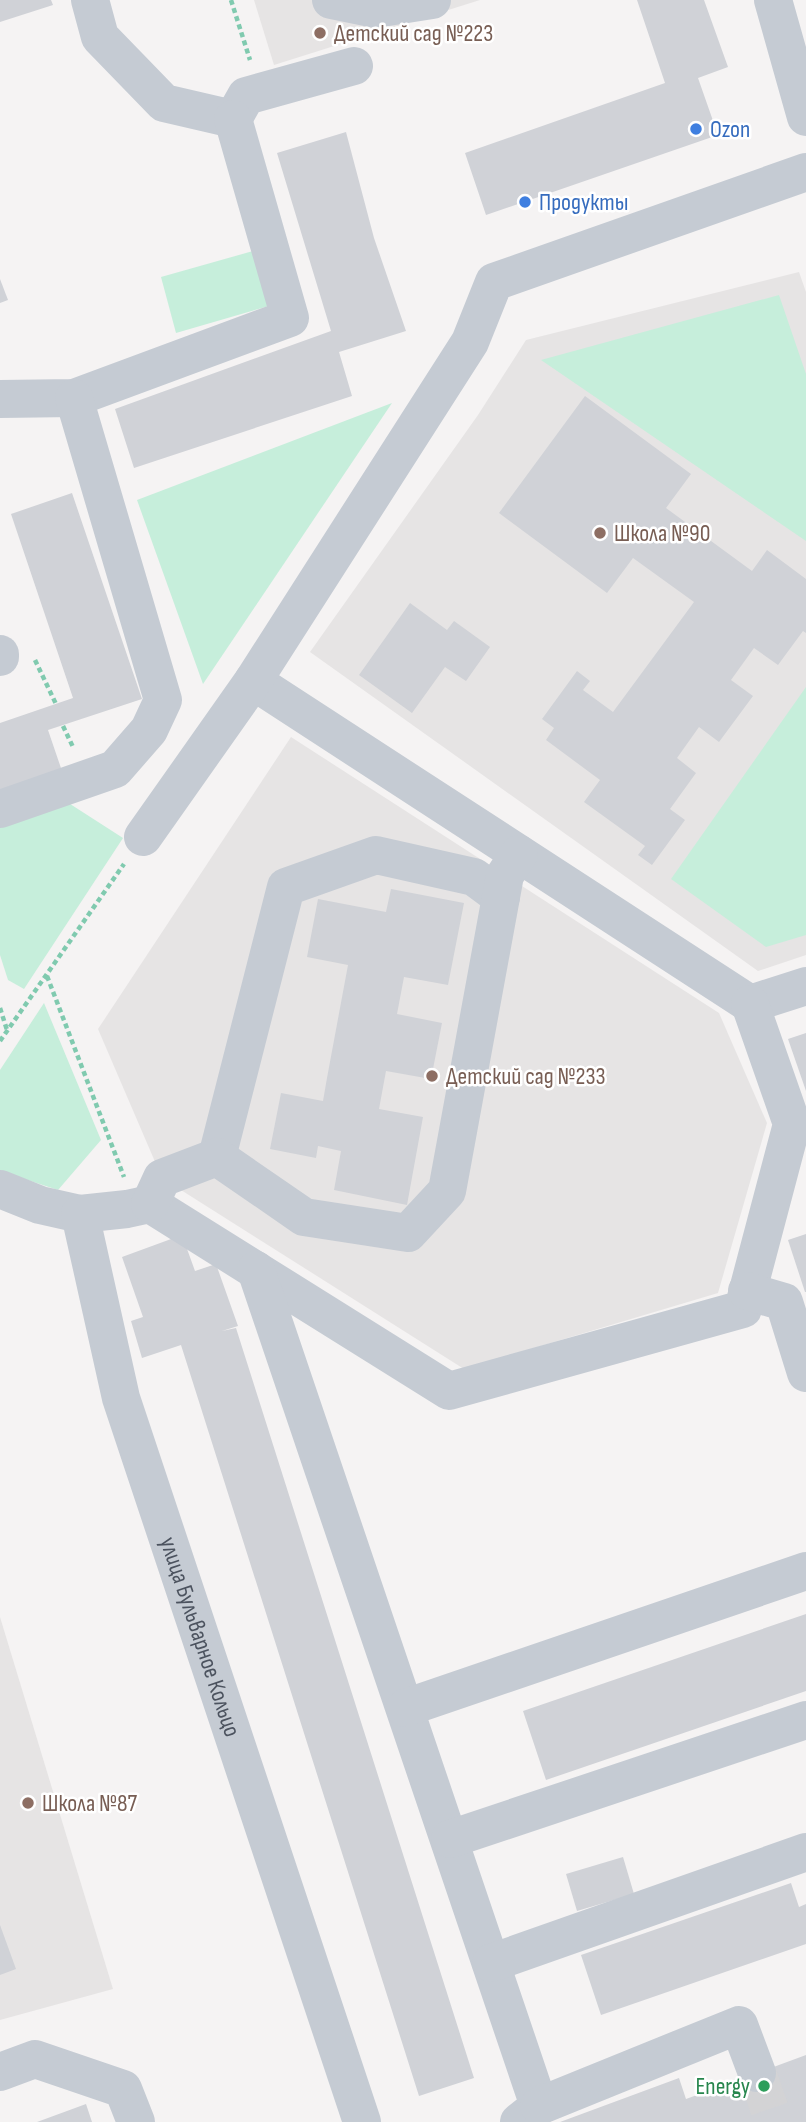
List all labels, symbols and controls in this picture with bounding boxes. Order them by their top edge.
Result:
place label: Детский сад №223 [334,19,493,48]
marker: Детский сад №223 [312,25,328,41]
place label: Ozon [710,115,750,144]
marker: Ozon [688,121,704,137]
place label: Продукты [539,188,628,217]
marker: Продукты [517,194,533,210]
place label: Школа №90 [614,519,710,548]
marker: Школа №90 [592,525,608,541]
place label: Детский сад №233 [446,1062,606,1091]
marker: Детский сад №233 [424,1068,440,1084]
street label: улица Бульварное Кольцо [153,1533,247,1741]
place label: Школа №87 [42,1789,137,1818]
marker: Школа №87 [20,1795,36,1811]
place label: Energy [695,2072,750,2101]
marker: Energy [756,2078,772,2094]

